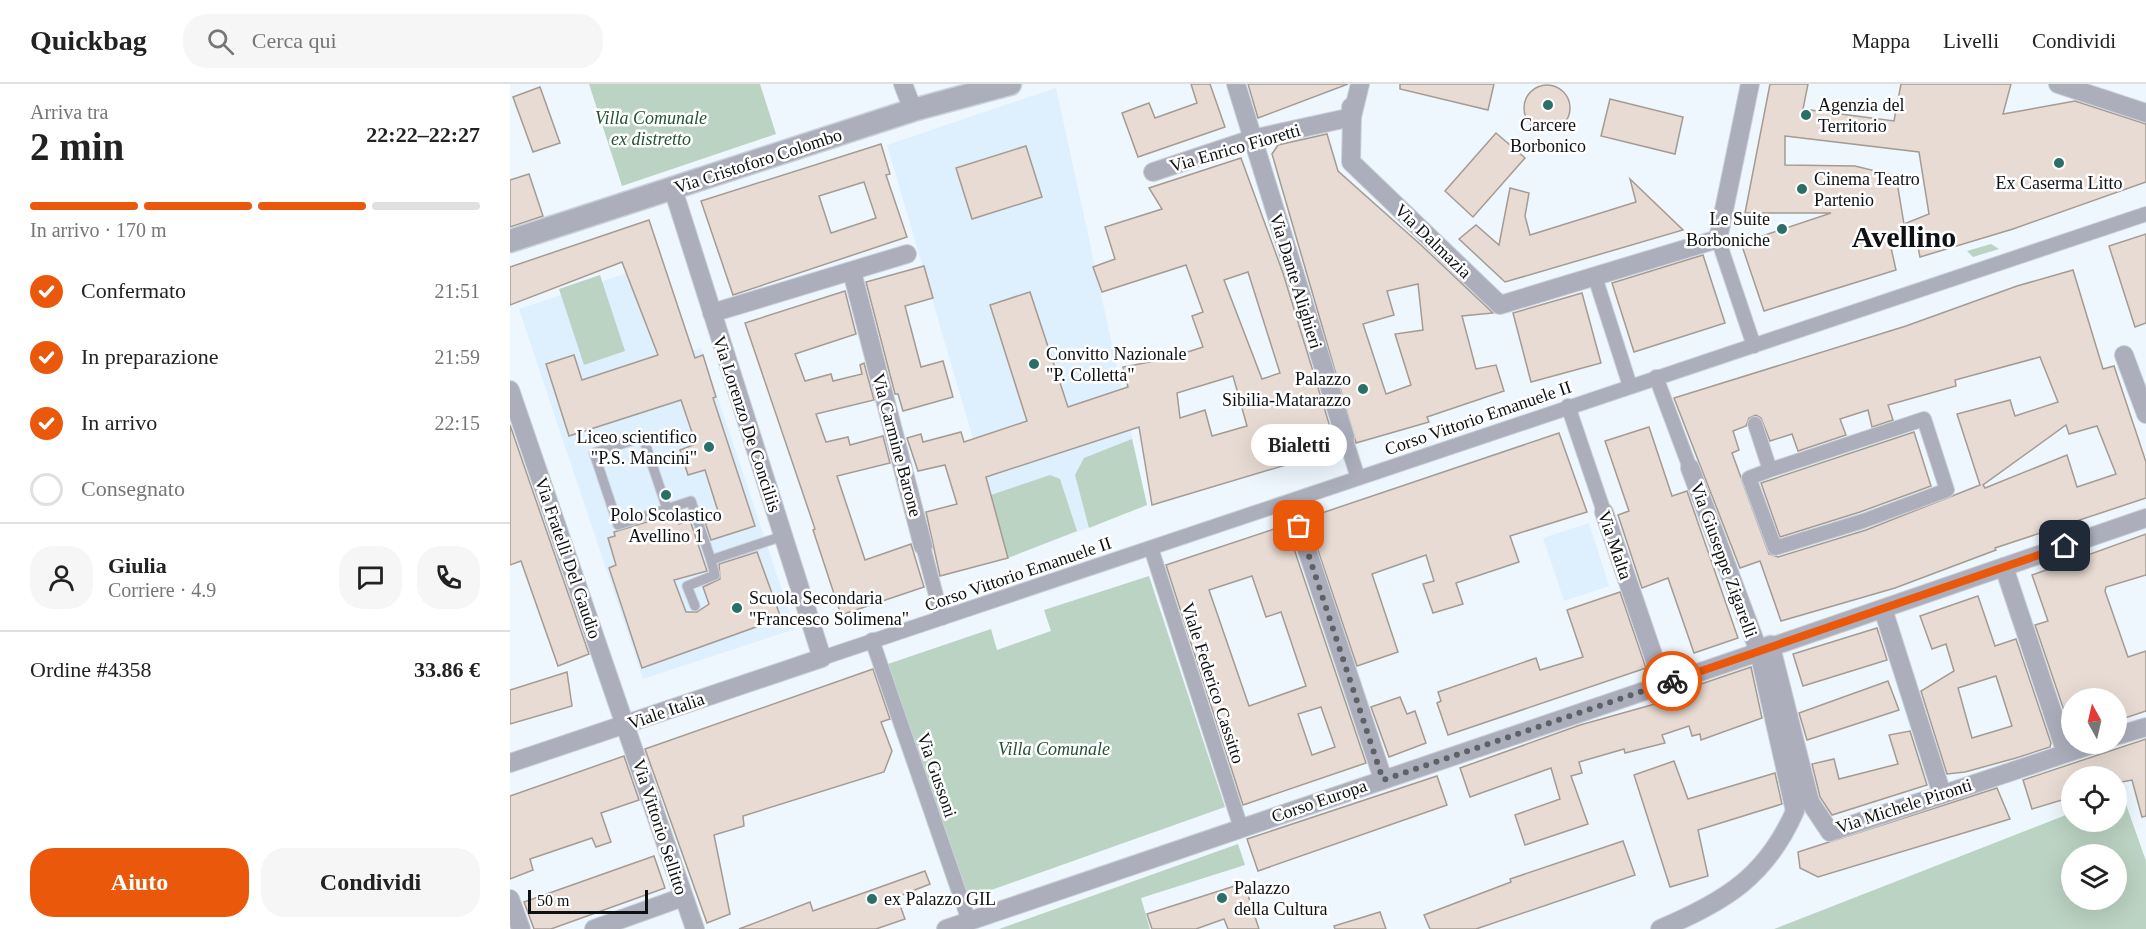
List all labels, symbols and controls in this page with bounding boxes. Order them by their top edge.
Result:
search box [183,14,603,68]
text: Quickbag [30,25,147,56]
icon: search [204,25,237,58]
text: Cerca qui [252,28,337,53]
text: Mappa [1852,29,1910,53]
text: Livelli [1943,29,1999,53]
text: Condividi [2032,29,2116,53]
place label: Agenzia del Territorio [1818,95,1904,136]
marker: Carcere Borbonico [1541,98,1555,112]
text: Arriva tra [30,101,108,123]
park label: Villa Comunale ex distretto [595,108,707,149]
marker: Agenzia del Territorio [1799,108,1813,122]
place label: Carcere Borbonico [1510,115,1586,156]
street label: Via Enrico Fioretti [1167,120,1303,176]
text: 22:22–22:27 [366,122,480,147]
street label: Via Cristoforo Colombo [672,124,844,198]
text: 2 min [30,125,124,168]
marker: Ex Caserma Litto [2052,156,2066,170]
place label: Cinema Teatro Partenio [1814,169,1920,210]
place label: Ex Caserma Litto [1996,173,2122,193]
marker: Cinema Teatro Partenio [1795,182,1809,196]
street label: Via Dalmazia [1391,200,1475,282]
place label: Le Suite Borboniche [1686,209,1770,250]
street label: Via Dante Alighieri [1266,211,1326,351]
text: In arrivo · 170 m [30,219,167,241]
district label: Avellino [1852,220,1956,253]
marker: Le Suite Borboniche [1775,222,1789,236]
icon: check [30,275,63,308]
text: Confermato [81,278,186,303]
text: 21:51 [434,280,480,302]
street label: Via Lorenzo De Conciliis [709,333,785,515]
icon: check [30,341,63,374]
text: In preparazione [81,344,218,369]
place label: Convitto Nazionale "P. Colletta" [1046,344,1186,385]
text: 21:59 [434,346,480,368]
marker: Convitto Nazionale "P. Colletta" [1027,357,1041,371]
place label: Palazzo Sibilia-Matarazzo [1222,369,1351,410]
street label: Via Carmine Barone [868,371,926,519]
street label: Corso Vittorio Emanuele II [1382,377,1574,459]
marker: Palazzo Sibilia-Matarazzo [1356,382,1370,396]
icon: check [30,407,63,440]
text: In arrivo [81,410,157,435]
text: 22:15 [434,412,480,434]
callout: Bialetti [1251,424,1347,466]
place label: Liceo scientifico "P.S. Mancini" [577,427,697,468]
text: Bialetti [1268,434,1330,456]
marker: Liceo scientifico "P.S. Mancini" [702,440,716,454]
street label: Via Fratelli Del Gaudio [531,475,605,641]
text: Consegnato [81,476,185,501]
street label: Via Giuseppe Zigarelli [1687,480,1761,640]
marker: Polo Scolastico Avellino 1 [659,488,673,502]
pin [1273,500,1324,551]
place label: Polo Scolastico Avellino 1 [610,505,722,546]
street label: Via Malta [1594,508,1636,582]
icon: bag [1282,509,1315,542]
pin [2039,520,2090,571]
icon: home [2048,529,2081,562]
street label: Corso Vittorio Emanuele II [922,533,1114,615]
button: person [30,546,93,609]
button: chat [339,546,402,609]
button: phone [417,546,480,609]
text: Giulia [108,553,167,578]
text: Corriere · 4.9 [108,579,216,601]
place label: Scuola Secondaria "Francesco Solimena" [749,588,909,629]
street label: Viale Federico Cassitto [1178,600,1248,766]
marker: Scuola Secondaria "Francesco Solimena" [730,601,744,615]
courier [1642,651,1702,711]
text: Ordine #4358 [30,657,152,682]
text: 33.86 € [414,657,480,682]
icon: bike [1656,665,1689,698]
north arrow [2061,688,2127,754]
map controls [2061,688,2127,910]
street label: Viale Italia [625,689,707,733]
street label: Via Gussoni [913,730,961,820]
park label: Villa Comunale [998,739,1110,759]
street label: Via Vittorio Sellitto [629,757,691,897]
button: locate [2061,766,2127,832]
street label: Corso Europa [1269,775,1369,827]
street label: Via Michele Pironti [1833,775,1975,837]
button: layers [2061,844,2127,910]
button: Aiuto [30,848,249,917]
button: Condividi [261,848,480,917]
place label: Palazzo della Cultura [1234,878,1327,919]
scale bar [528,887,648,914]
place label: ex Palazzo GIL [884,889,996,909]
marker: Palazzo della Cultura [1215,891,1229,905]
text: 50 m [537,892,569,909]
marker: ex Palazzo GIL [865,892,879,906]

